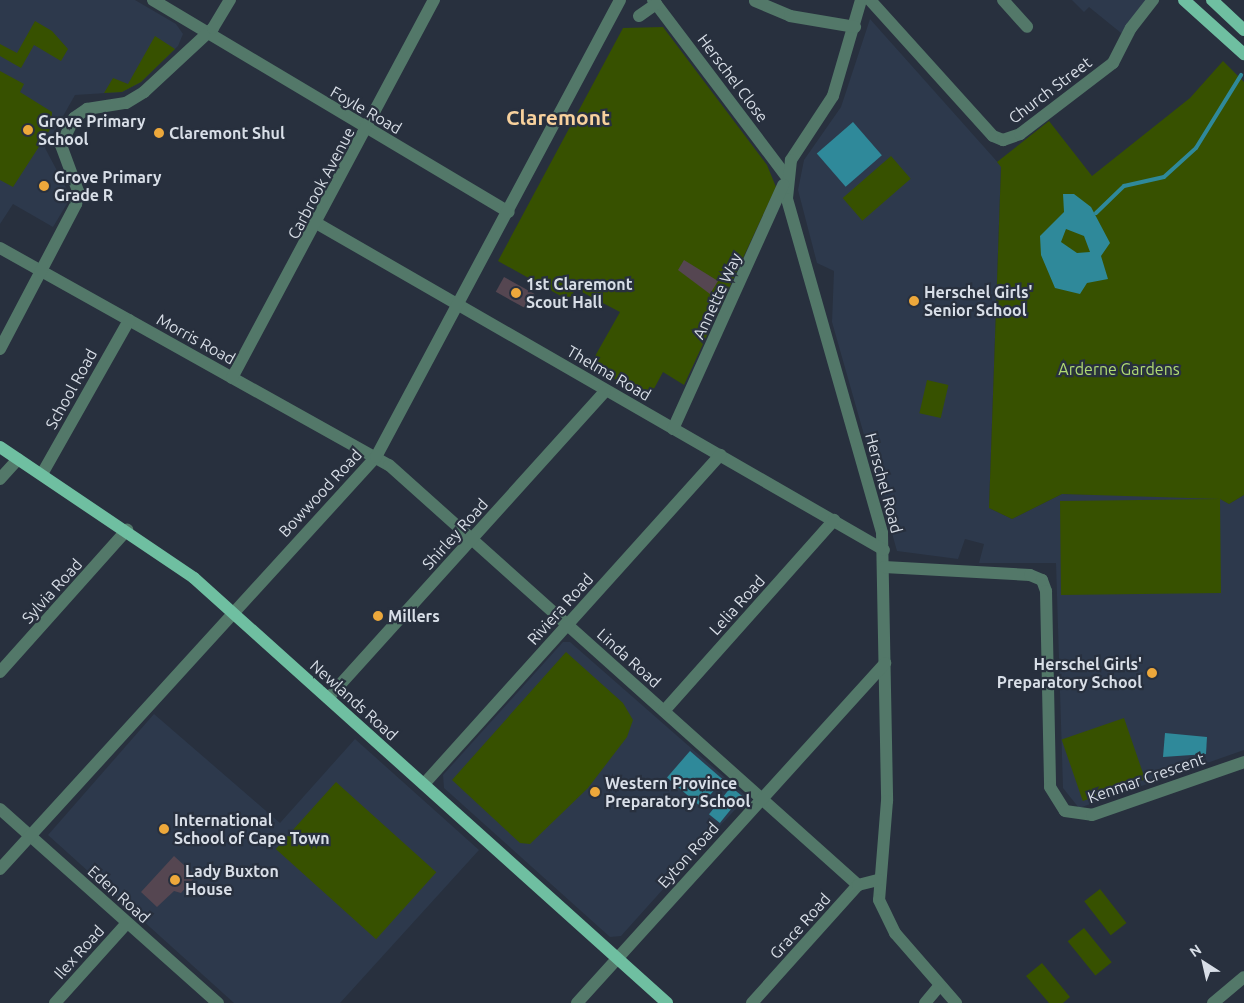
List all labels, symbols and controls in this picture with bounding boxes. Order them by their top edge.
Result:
street label: Herschel Close [694,30,772,126]
street label: Church Street [1005,53,1095,127]
street label: Foyle Road [327,82,405,138]
district label: Claremont [506,104,610,130]
place label: Grove Primary School [38,111,146,149]
place label: Claremont Shul [169,123,285,143]
marker: Grove Primary School [22,124,34,136]
street label: Carbrook Avenue [283,124,359,242]
marker: Claremont Shul [153,127,165,139]
place label: Grove Primary Grade R [54,167,162,205]
marker: Grove Primary Grade R [38,180,50,192]
street label: Annette Way [689,250,745,342]
place label: 1st Claremont Scout Hall [526,274,633,312]
place label: Herschel Girls' Senior School [924,282,1032,320]
marker: 1st Claremont Scout Hall [510,287,522,299]
marker: Herschel Girls' Senior School [908,295,920,307]
street label: Morris Road [153,310,239,368]
street label: Thelma Road [564,341,654,405]
street label: School Road [41,346,101,432]
park label: Arderne Gardens [1058,359,1180,379]
street label: Herschel Road [861,431,907,535]
street label: Bowwood Road [274,445,366,541]
street label: Shirley Road [418,495,492,573]
street label: Sylvia Road [18,555,86,627]
street label: Riviera Road [523,569,597,649]
street label: Lelia Road [705,571,769,639]
place label: Millers [388,606,440,626]
marker: Millers [372,610,384,622]
street label: Linda Road [593,624,665,692]
place label: Herschel Girls' Preparatory School [997,654,1142,692]
street label: Newlands Road [306,656,402,744]
marker: Herschel Girls' Preparatory School [1146,667,1158,679]
street label: Kenmar Crescent [1085,749,1207,807]
place label: Western Province Preparatory School [605,773,750,811]
marker: Western Province Preparatory School [589,786,601,798]
place label: International School of Cape Town [174,810,330,848]
street label: Eyton Road [654,818,722,892]
marker: International School of Cape Town [158,823,170,835]
street label: Eden Road [84,861,154,927]
place label: Lady Buxton House [185,861,279,899]
marker: Lady Buxton House [169,874,181,886]
street label: Grace Road [766,889,834,963]
street label: Ilex Road [50,921,108,983]
north arrow [1179,938,1229,988]
text: N [1187,941,1204,960]

